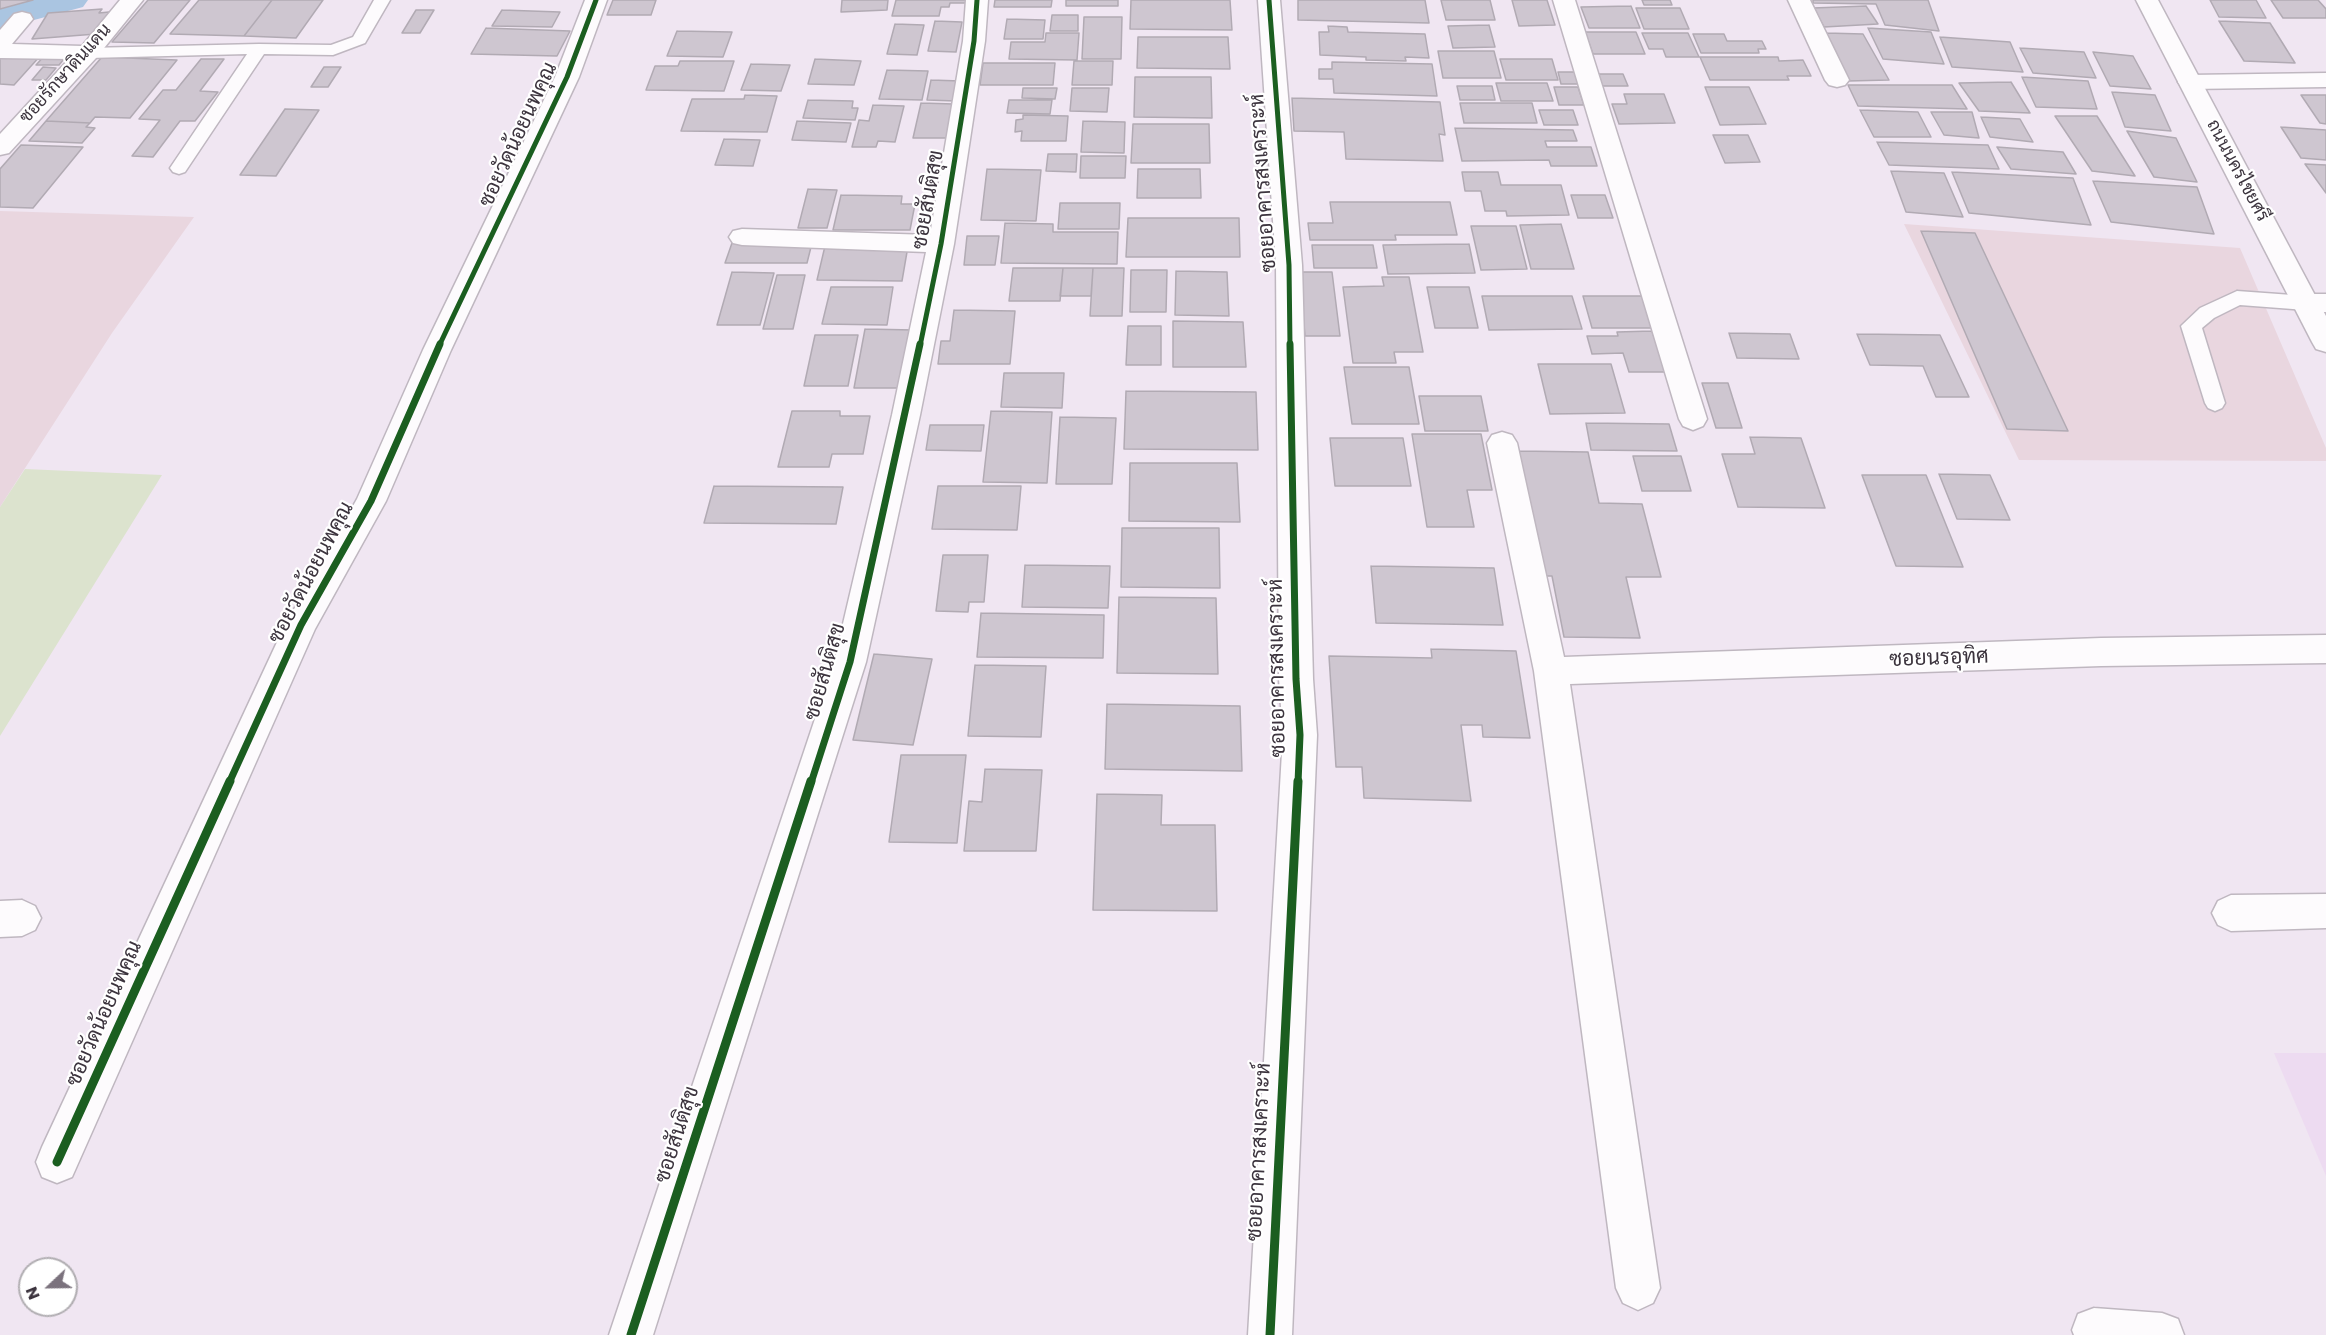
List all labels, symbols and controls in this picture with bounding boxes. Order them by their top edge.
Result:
street label: ซอยรักษาดินแดน [16,20,116,128]
street label: ซอยวัดน้อยนพคุณ [474,59,564,211]
street label: ซอยอาคารสงเคราะห์ [1245,93,1283,273]
street label: ถนนนครไชยศรี [2201,116,2273,226]
street label: ซอยสันติสุข [908,148,950,252]
street label: ซอยวัดน้อยนพคุณ [264,498,360,648]
street label: ซอยอาคารสงเคราะห์ [1264,578,1292,758]
street label: ซอยสันติสุข [800,620,852,724]
street label: ซอยนรอุทิศ [1889,645,1989,673]
street label: ซอยวัดน้อยนพคุณ [62,937,148,1091]
street label: ซอยอาคารสงเคราะห์ [1243,1062,1277,1242]
street label: ซอยสันติสุข [651,1083,705,1187]
north arrow [18,1257,78,1317]
text: N [20,1283,46,1303]

